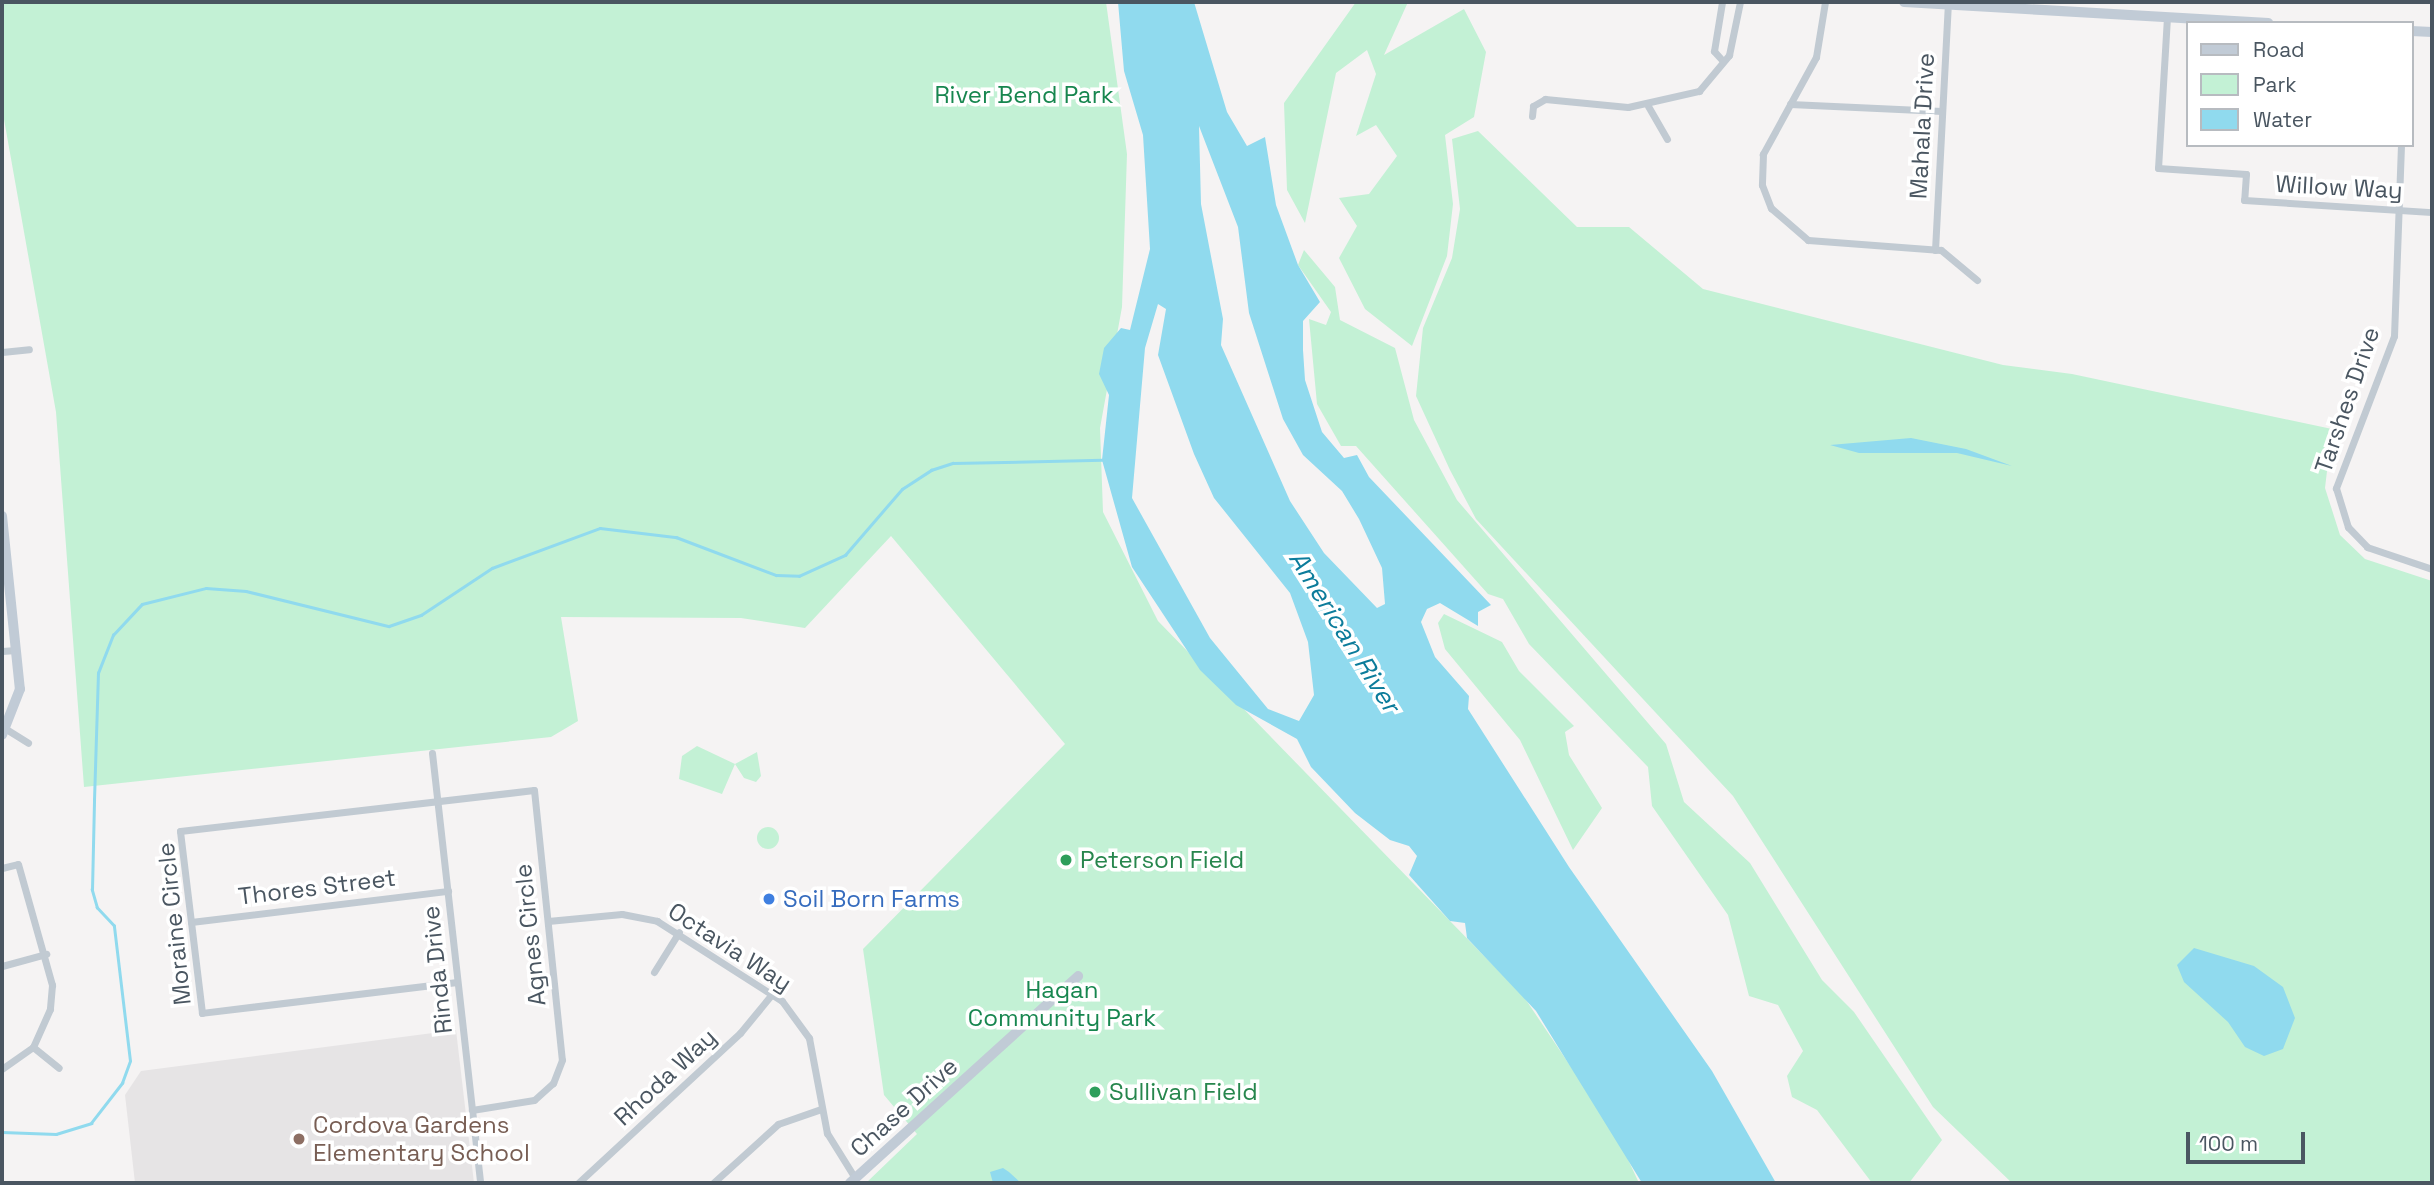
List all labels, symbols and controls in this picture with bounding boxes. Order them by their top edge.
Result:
legend [2186,21,2413,147]
text: Road [2253,36,2305,63]
street label: Mahala Drive [1904,52,1940,200]
text: Park [2253,71,2297,98]
park label: River Bend Park [934,81,1114,109]
text: Water [2253,106,2312,133]
street label: Willow Way [2275,169,2403,205]
street label: Tarshes Drive [2309,323,2385,477]
water label: American River [1282,545,1406,719]
street label: Moraine Circle [151,841,197,1007]
place label: Peterson Field [1080,846,1244,874]
marker: Peterson Field [1058,852,1074,868]
street label: Thores Street [237,863,397,911]
street label: Agnes Circle [508,863,552,1007]
place label: Soil Born Farms [783,885,960,913]
marker: Soil Born Farms [761,891,777,907]
street label: Octavia Way [663,896,797,998]
street label: Rinda Drive [416,905,458,1035]
park label: Hagan Community Park [968,976,1156,1032]
street label: Rhoda Way [608,1022,722,1132]
street label: Chase Drive [844,1051,964,1163]
place label: Sullivan Field [1109,1078,1258,1106]
marker: Sullivan Field [1087,1084,1103,1100]
place label: Cordova Gardens Elementary School [313,1111,530,1167]
scale bar [2189,1118,2308,1162]
text: 100 m [2199,1130,2258,1157]
marker: Cordova Gardens Elementary School [291,1131,307,1147]

